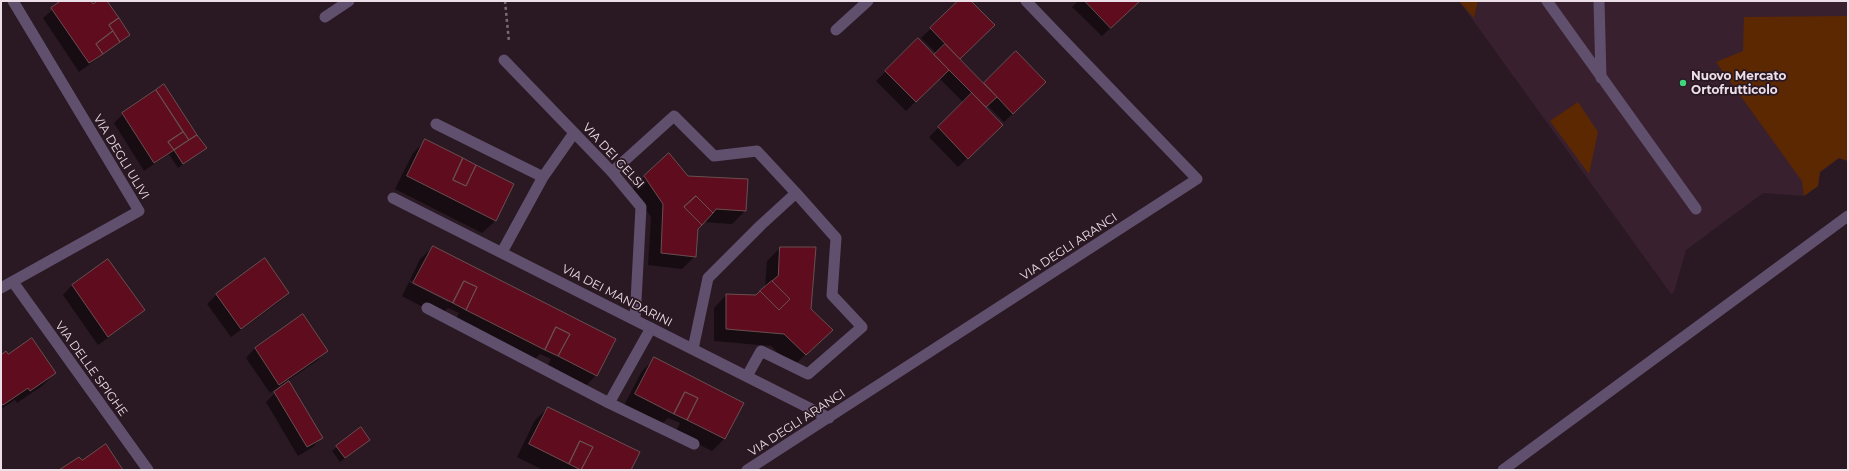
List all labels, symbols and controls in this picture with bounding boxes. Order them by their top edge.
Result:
place label: Nuovo Mercato Ortofrutticolo [1691,69,1786,97]
marker: Nuovo Mercato Ortofrutticolo [1678,78,1688,88]
street label: VIA DEGLI ULIVI [90,112,152,202]
street label: VIA DEI GELSI [579,121,647,191]
street label: VIA DEGLI ARANCI [1018,210,1120,284]
street label: VIA DEI MANDARINI [559,262,675,330]
street label: VIA DELLE SPIGHE [52,319,130,419]
street label: VIA DEGLI ARANCI [746,386,848,460]

